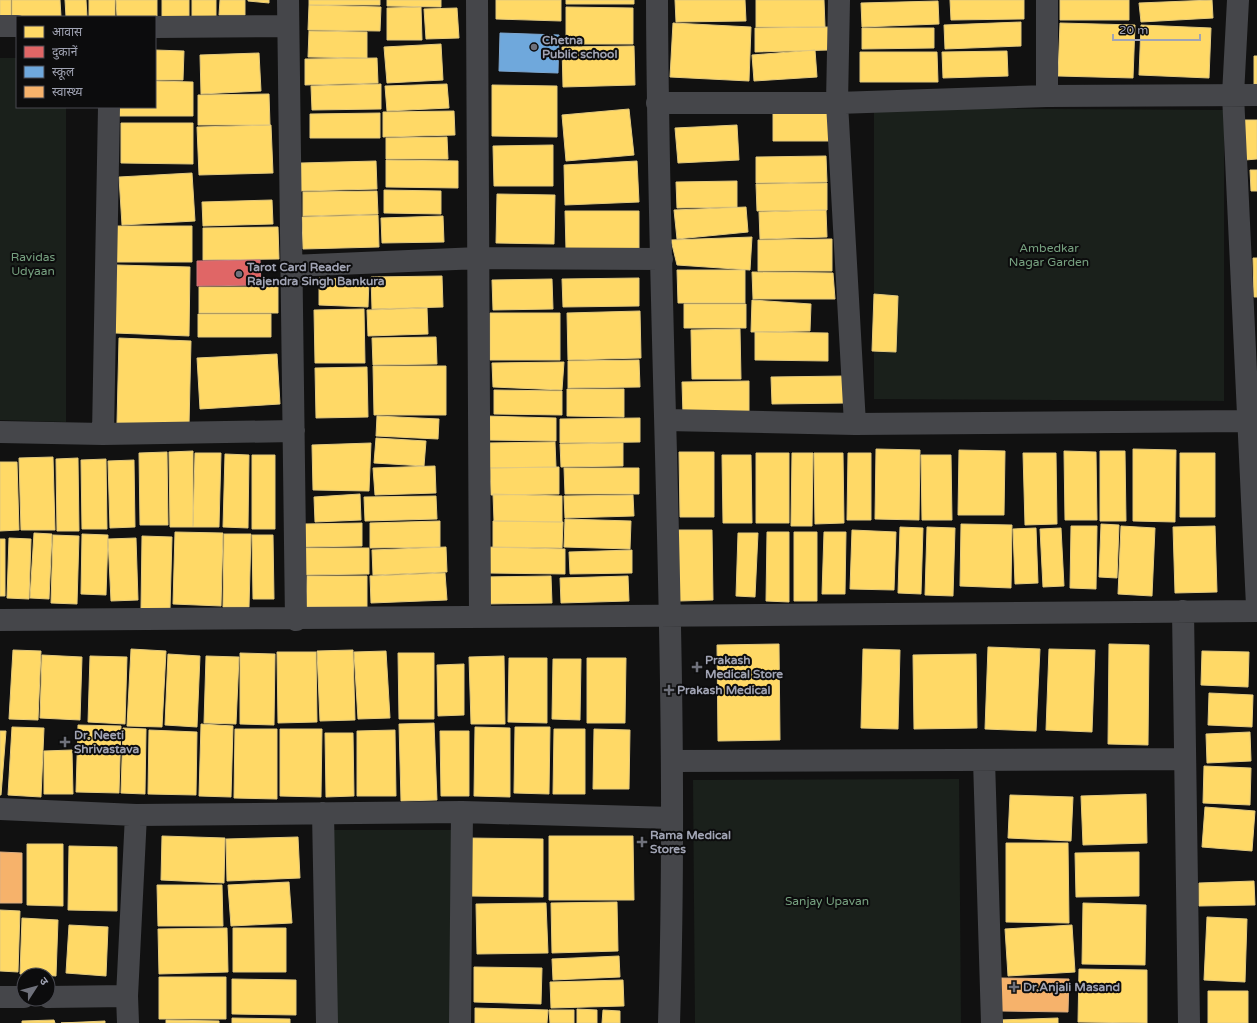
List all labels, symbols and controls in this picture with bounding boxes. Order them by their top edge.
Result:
legend [16,16,156,108]
scale bar [1113,16,1200,42]
text: 20 m [1119,23,1148,37]
text: आवास [52,25,83,39]
place label: Chetna Public school [542,33,617,61]
marker: Chetna Public school [529,42,539,52]
text: दुकानें [52,45,78,60]
text: स्कूल [52,65,75,80]
text: स्वास्थ्य [52,85,84,99]
park label: Ambedkar Nagar Garden [1009,241,1089,269]
park label: Ravidas Udyaan [11,250,56,278]
place label: Tarot Card Reader Rajendra Singh Bankura [246,260,385,289]
marker: Tarot Card Reader Rajendra Singh Bankura [234,269,244,279]
place label: Prakash Medical Store [705,653,783,681]
marker: Prakash Medical Store [692,662,702,672]
place label: Prakash Medical [677,683,771,697]
marker: Prakash Medical [664,685,674,695]
place label: Dr. Neeti Shrivastava [74,728,139,756]
marker: Dr. Neeti Shrivastava [59,736,71,748]
place label: Rama Medical Stores [650,828,731,856]
marker: Rama Medical Stores [637,837,647,847]
park label: Sanjay Upavan [785,894,869,908]
north arrow [16,967,56,1007]
text: उ [37,975,51,988]
place label: Dr.Anjali Masand [1023,980,1120,995]
marker: Dr.Anjali Masand [1008,981,1020,993]

